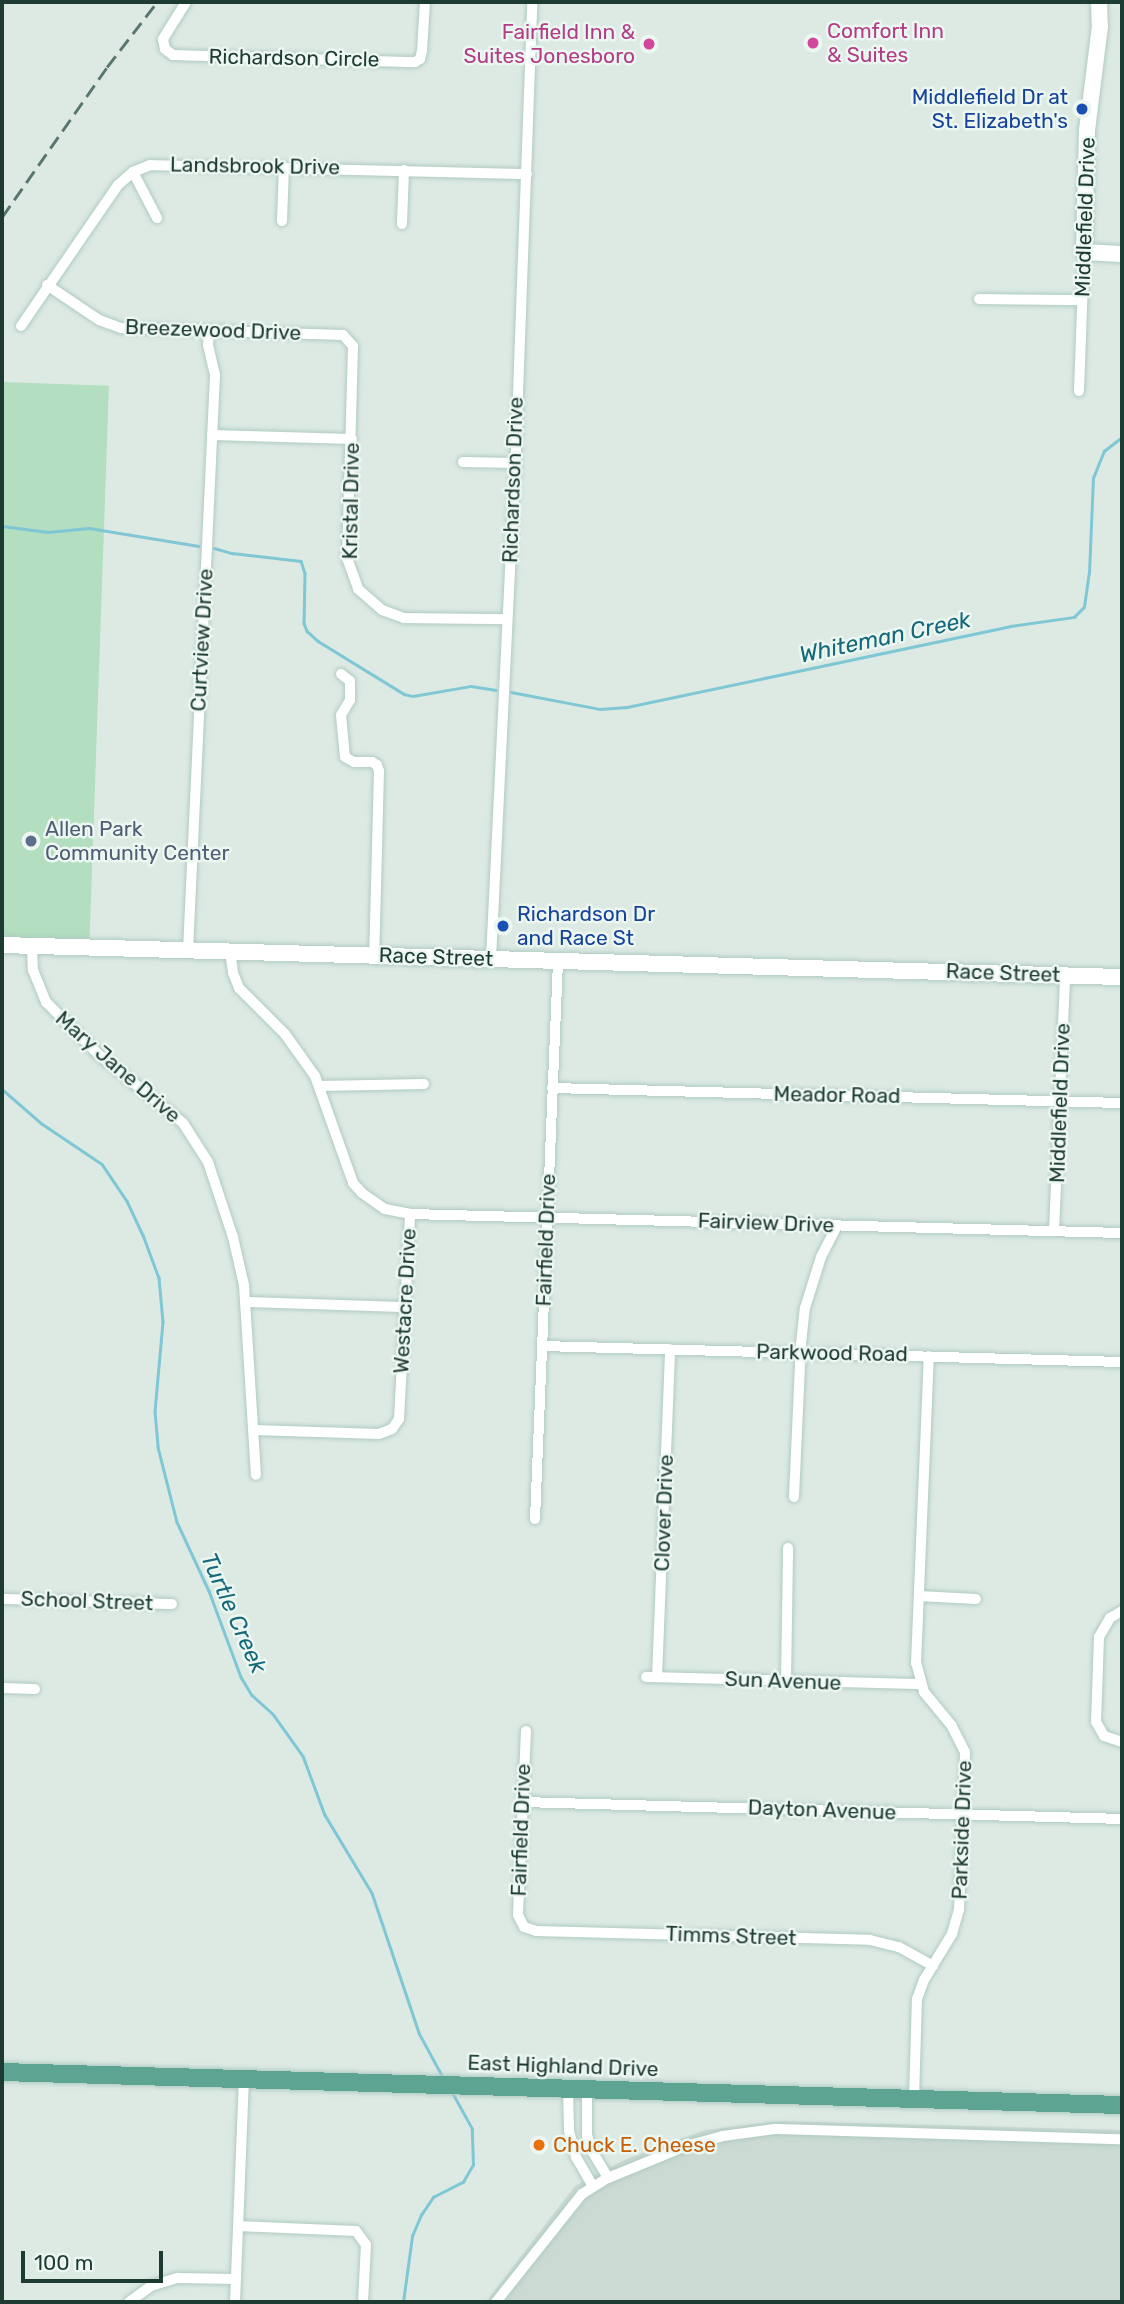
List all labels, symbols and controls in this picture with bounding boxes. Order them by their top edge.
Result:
place label: Comfort Inn & Suites [827,18,944,68]
place label: Fairfield Inn & Suites Jonesboro [463,19,635,69]
marker: Comfort Inn & Suites [805,35,821,51]
marker: Fairfield Inn & Suites Jonesboro [641,36,657,52]
street label: Richardson Circle [208,44,380,72]
place label: Middlefield Dr at St. Elizabeth's [911,84,1068,134]
marker: Middlefield Dr at St. Elizabeth's [1074,101,1090,117]
street label: Middlefield Drive [1070,137,1100,297]
street label: Landsbrook Drive [170,152,340,180]
street label: Breezewood Drive [125,314,301,346]
street label: Richardson Drive [498,396,528,564]
street label: Kristal Drive [337,442,365,560]
street label: Curtview Drive [186,568,218,712]
water label: Whiteman Creek [797,605,973,669]
place label: Allen Park Community Center [45,816,230,866]
marker: Allen Park Community Center [23,833,39,849]
place label: Richardson Dr and Race St [517,901,655,951]
marker: Richardson Dr and Race St [495,918,511,934]
street label: Race Street [378,942,494,972]
street label: Race Street [945,958,1061,988]
street label: Mary Jane Drive [50,1006,186,1128]
street label: Middlefield Drive [1045,1023,1075,1183]
street label: Meador Road [773,1081,901,1109]
street label: Fairfield Drive [531,1173,561,1307]
street label: Fairview Drive [697,1208,835,1238]
street label: Westacre Drive [389,1228,421,1374]
street label: Parkwood Road [756,1339,908,1367]
street label: Clover Drive [649,1454,679,1572]
water label: Turtle Creek [195,1549,273,1677]
street label: School Street [20,1586,154,1616]
street label: Sun Avenue [724,1666,842,1696]
street label: Parkside Drive [947,1760,977,1900]
street label: Fairfield Drive [506,1763,536,1897]
street label: Dayton Avenue [747,1795,897,1825]
street label: Timms Street [665,1921,797,1951]
street label: East Highland Drive [467,2050,659,2082]
place label: Chuck E. Cheese [553,2132,716,2158]
marker: Chuck E. Cheese [531,2137,547,2153]
scale bar [24,2238,166,2282]
text: 100 m [34,2250,93,2275]

